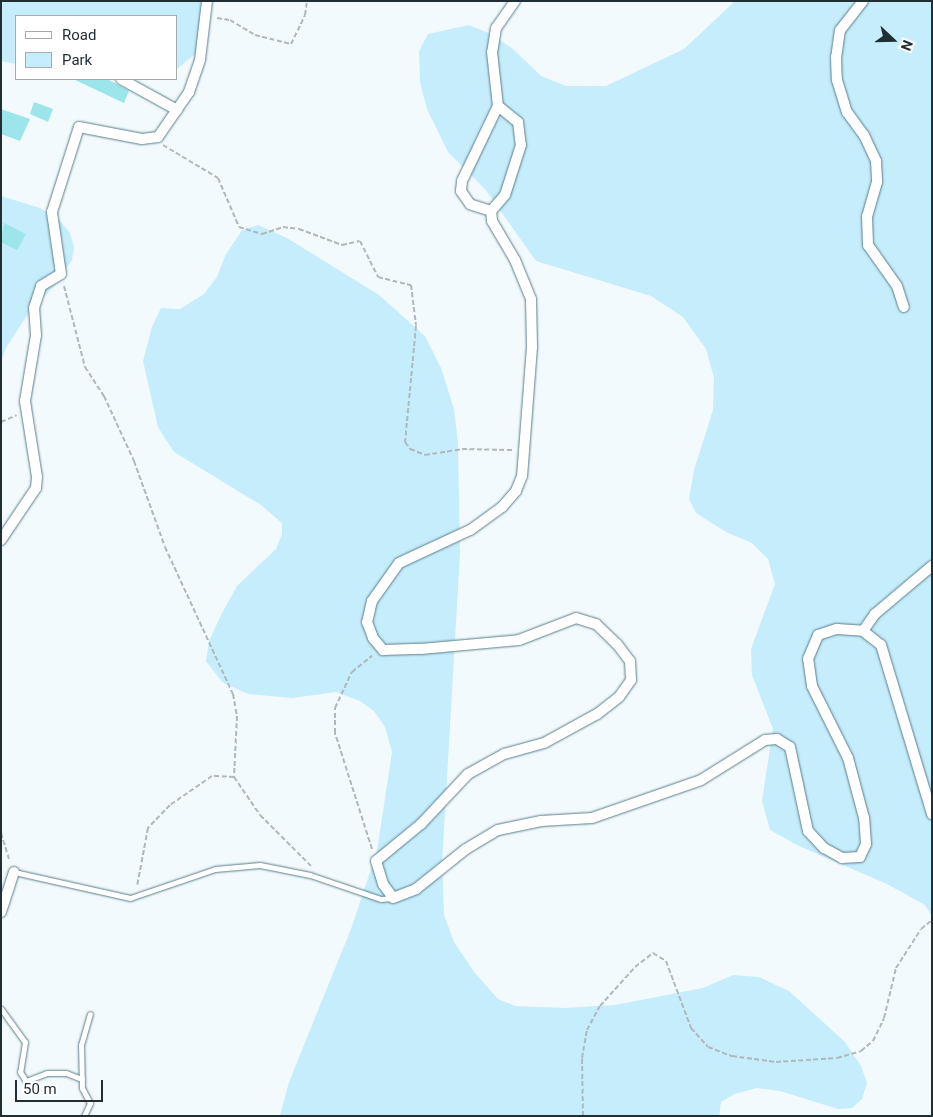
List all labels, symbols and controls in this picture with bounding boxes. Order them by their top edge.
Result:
legend [15,15,178,80]
north arrow [868,15,918,65]
text: Road [62,26,96,44]
text: N [898,38,916,53]
text: Park [62,51,92,69]
scale bar [18,1070,105,1102]
text: 50 m [23,1080,57,1098]

